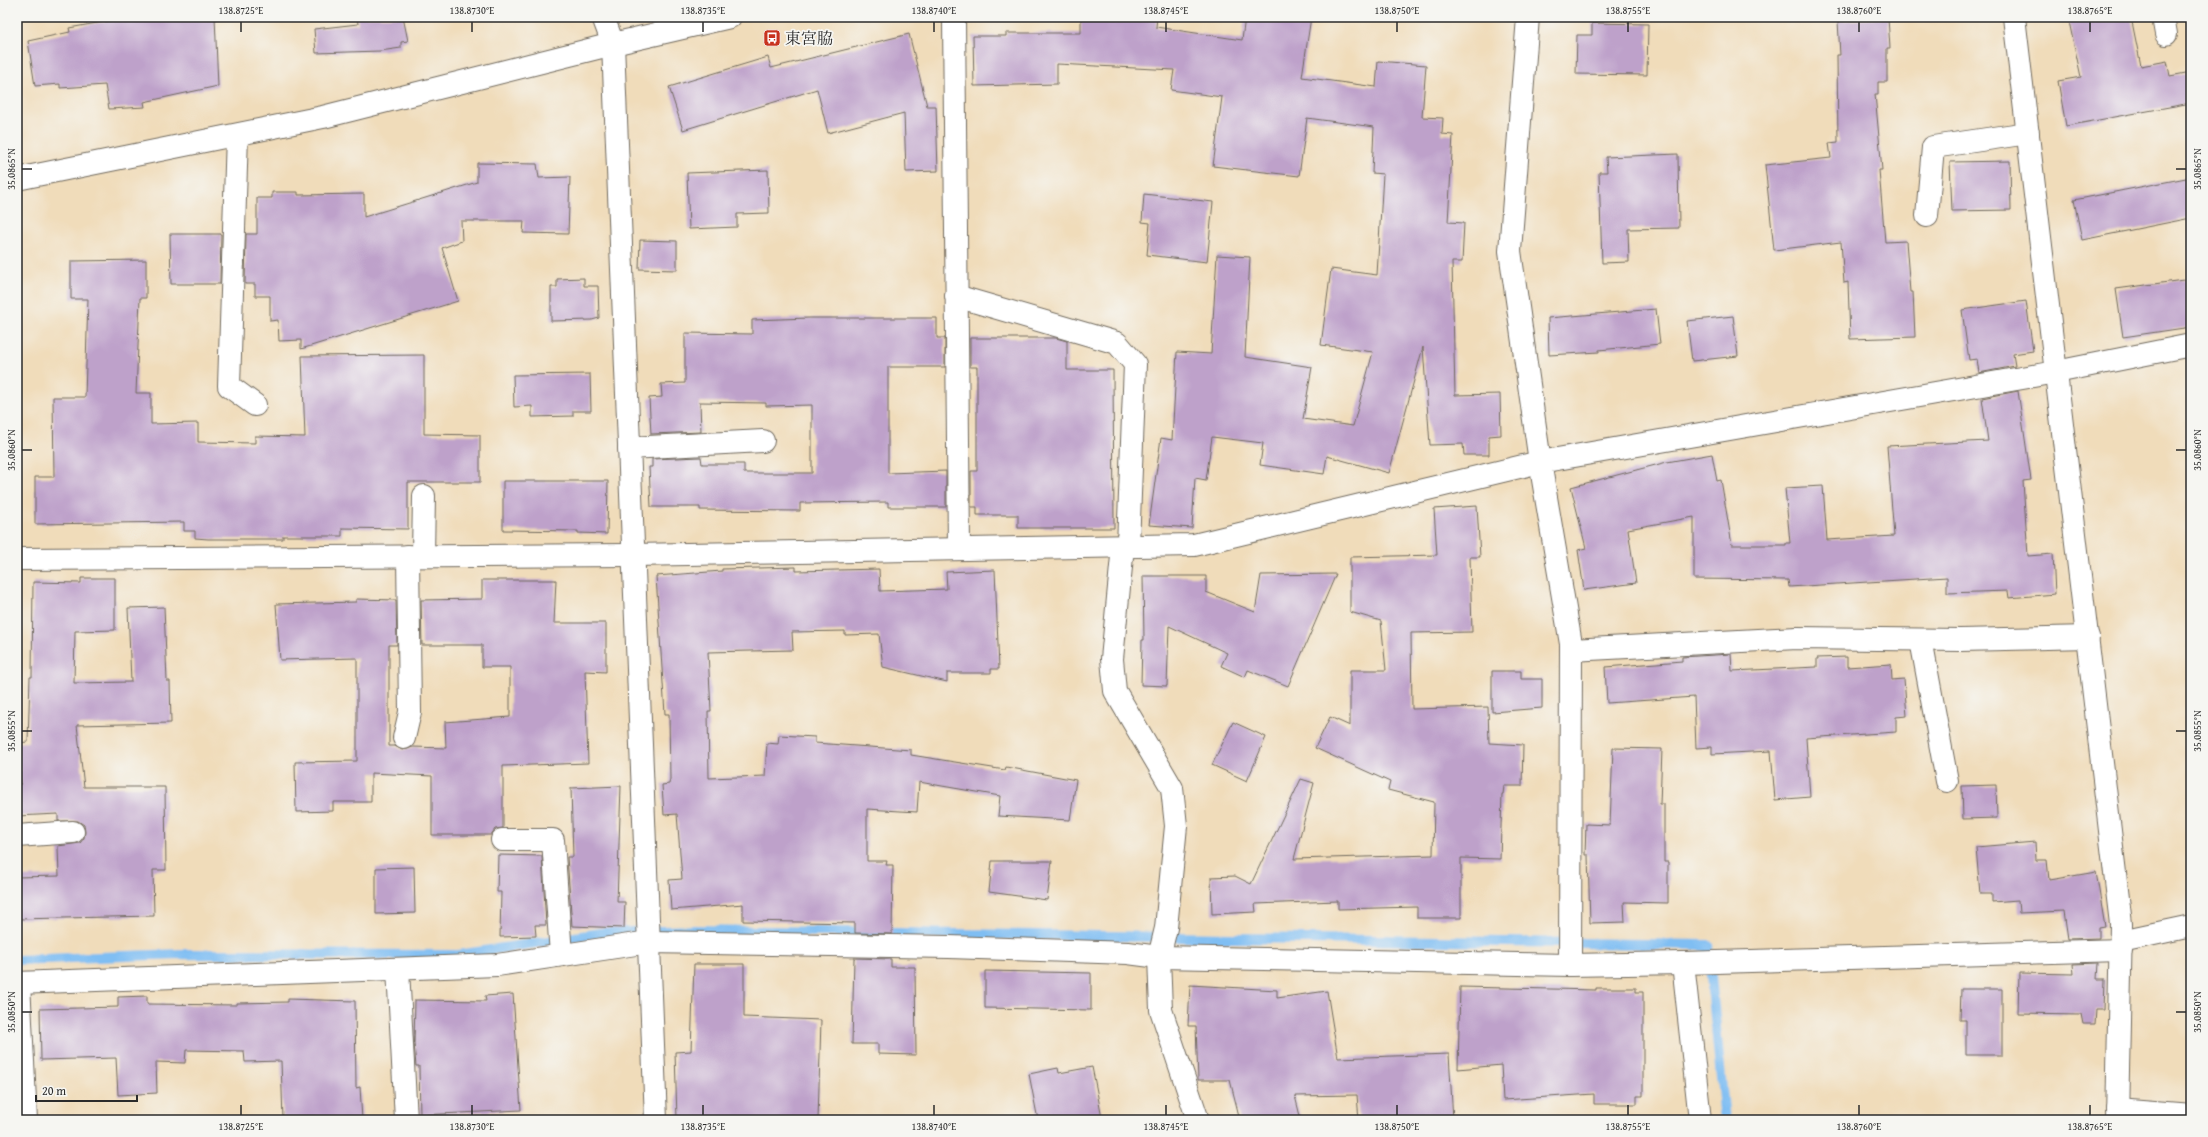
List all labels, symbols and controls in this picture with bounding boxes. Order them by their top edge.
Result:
text: 138.8725°E [219,3,263,18]
text: 138.8730°E [450,3,494,18]
text: 138.8735°E [681,3,725,18]
text: 138.8740°E [912,3,956,18]
text: 138.8745°E [1144,3,1188,18]
text: 138.8750°E [1375,3,1419,18]
text: 138.8755°E [1606,3,1650,18]
text: 138.8760°E [1837,3,1881,18]
text: 138.8765°E [2068,3,2112,18]
place label: 東宮脇 [785,26,833,50]
bus stop icon: 東宮脇 [762,28,782,48]
text: 35.0865°N [4,148,19,190]
text: 35.0865°N [2190,148,2205,190]
text: 35.0860°N [4,429,19,471]
text: 35.0860°N [2190,429,2205,471]
text: 35.0855°N [4,710,19,752]
text: 35.0855°N [2190,710,2205,752]
text: 35.0850°N [4,991,19,1033]
text: 35.0850°N [2190,991,2205,1033]
scale bar [36,1077,137,1103]
text: 20 m [42,1082,66,1099]
text: 138.8725°E [219,1119,263,1134]
text: 138.8730°E [450,1119,494,1134]
text: 138.8735°E [681,1119,725,1134]
text: 138.8740°E [912,1119,956,1134]
text: 138.8745°E [1144,1119,1188,1134]
text: 138.8750°E [1375,1119,1419,1134]
text: 138.8755°E [1606,1119,1650,1134]
text: 138.8760°E [1837,1119,1881,1134]
text: 138.8765°E [2068,1119,2112,1134]

